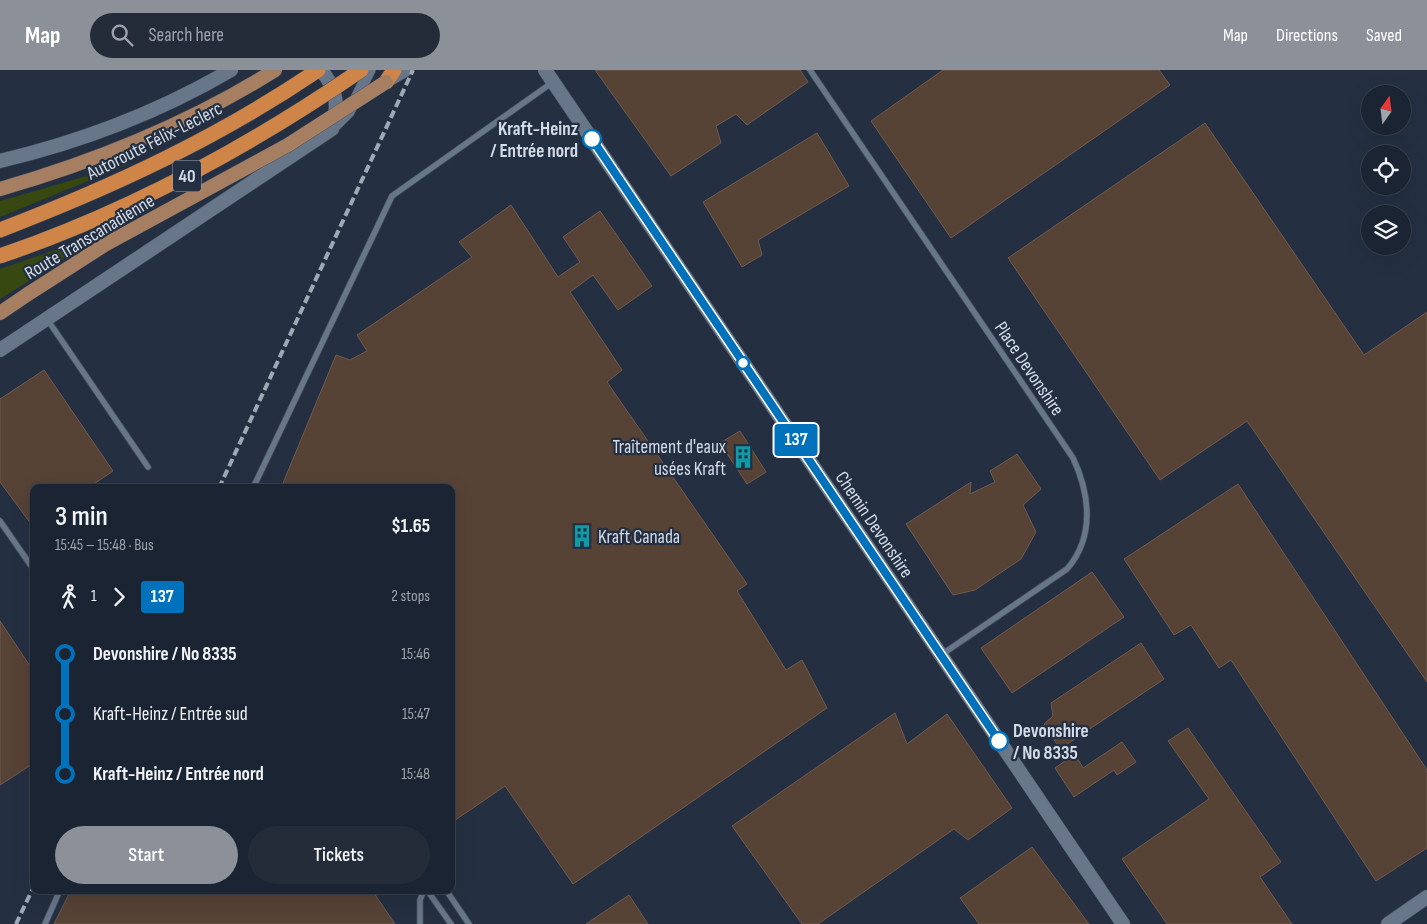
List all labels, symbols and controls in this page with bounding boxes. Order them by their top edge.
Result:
search box [90,13,440,58]
text: Map [25,21,60,50]
icon: search [108,21,136,49]
text: Search here [148,24,224,47]
text: Map [1223,25,1248,46]
text: Directions [1276,25,1338,46]
text: Saved [1366,25,1402,46]
north arrow [1361,85,1411,135]
map controls [1361,85,1411,255]
street label: Autoroute Félix-Leclerc [82,97,226,186]
place label: Kraft-Heinz / Entrée nord [490,118,578,163]
marker: Kraft-Heinz / Entrée nord [582,129,602,149]
button: locate [1361,145,1411,195]
road number: 40 [173,160,201,192]
street label: Route Transcanadienne [21,189,159,285]
button: layers [1361,205,1411,255]
street label: Place Devonshire [989,317,1069,420]
unlabelled marker [736,356,750,370]
line badge: 137 [767,424,825,456]
text: 137 [785,429,807,450]
place label: Traîtement d'eaux usées Kraft [613,436,726,481]
building icon: Traîtement d'eaux usées Kraft [730,444,756,470]
street label: Chemin Devonshire [830,467,918,582]
text: 3 min [55,500,108,533]
text: $1.65 [391,515,430,538]
building icon: Kraft Canada [569,523,595,549]
place label: Kraft Canada [598,526,680,549]
text: 15:45 – 15:48 · Bus [55,536,154,555]
icon: walk [55,583,83,611]
icon: forward [105,583,133,611]
text: 137 [151,586,174,607]
text: 1 [91,587,97,606]
text: 2 stops [391,587,430,606]
text: Devonshire / No 8335 [93,643,237,666]
text: 15:46 [401,645,430,664]
text: Kraft-Heinz / Entrée sud [93,703,248,726]
text: 15:47 [402,705,430,724]
place label: Devonshire / No 8335 [1013,720,1089,765]
marker: Devonshire / No 8335 [989,731,1009,751]
text: Kraft-Heinz / Entrée nord [93,763,264,786]
text: 15:48 [401,765,430,784]
button: Start [55,826,238,884]
button: Tickets [248,826,430,884]

